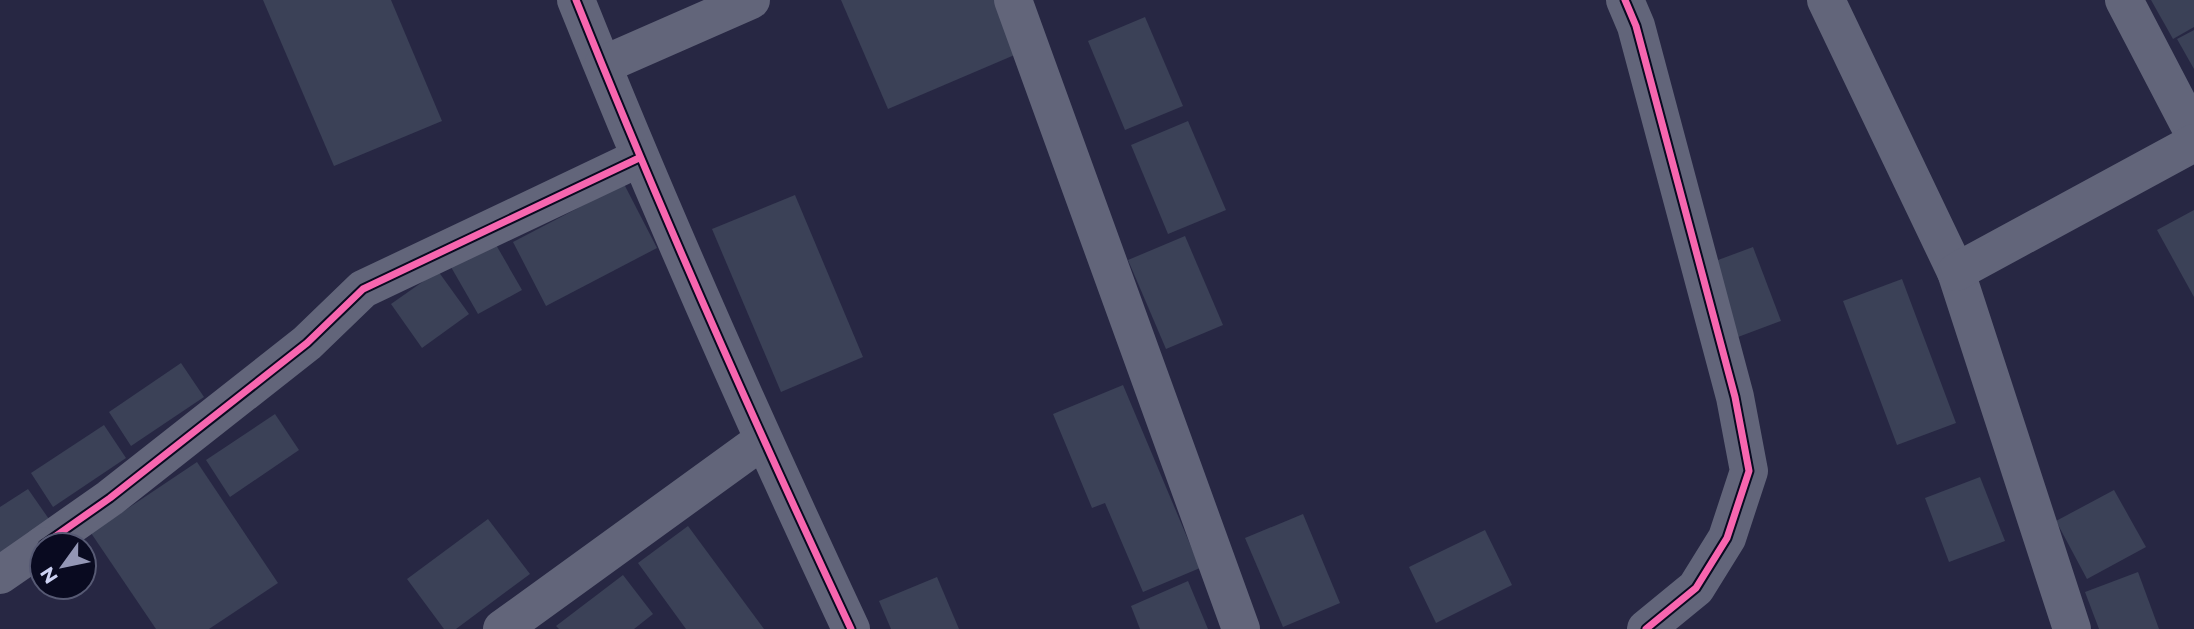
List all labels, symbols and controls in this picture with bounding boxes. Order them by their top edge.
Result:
north arrow [28,531,98,601]
text: N [35,562,63,588]

